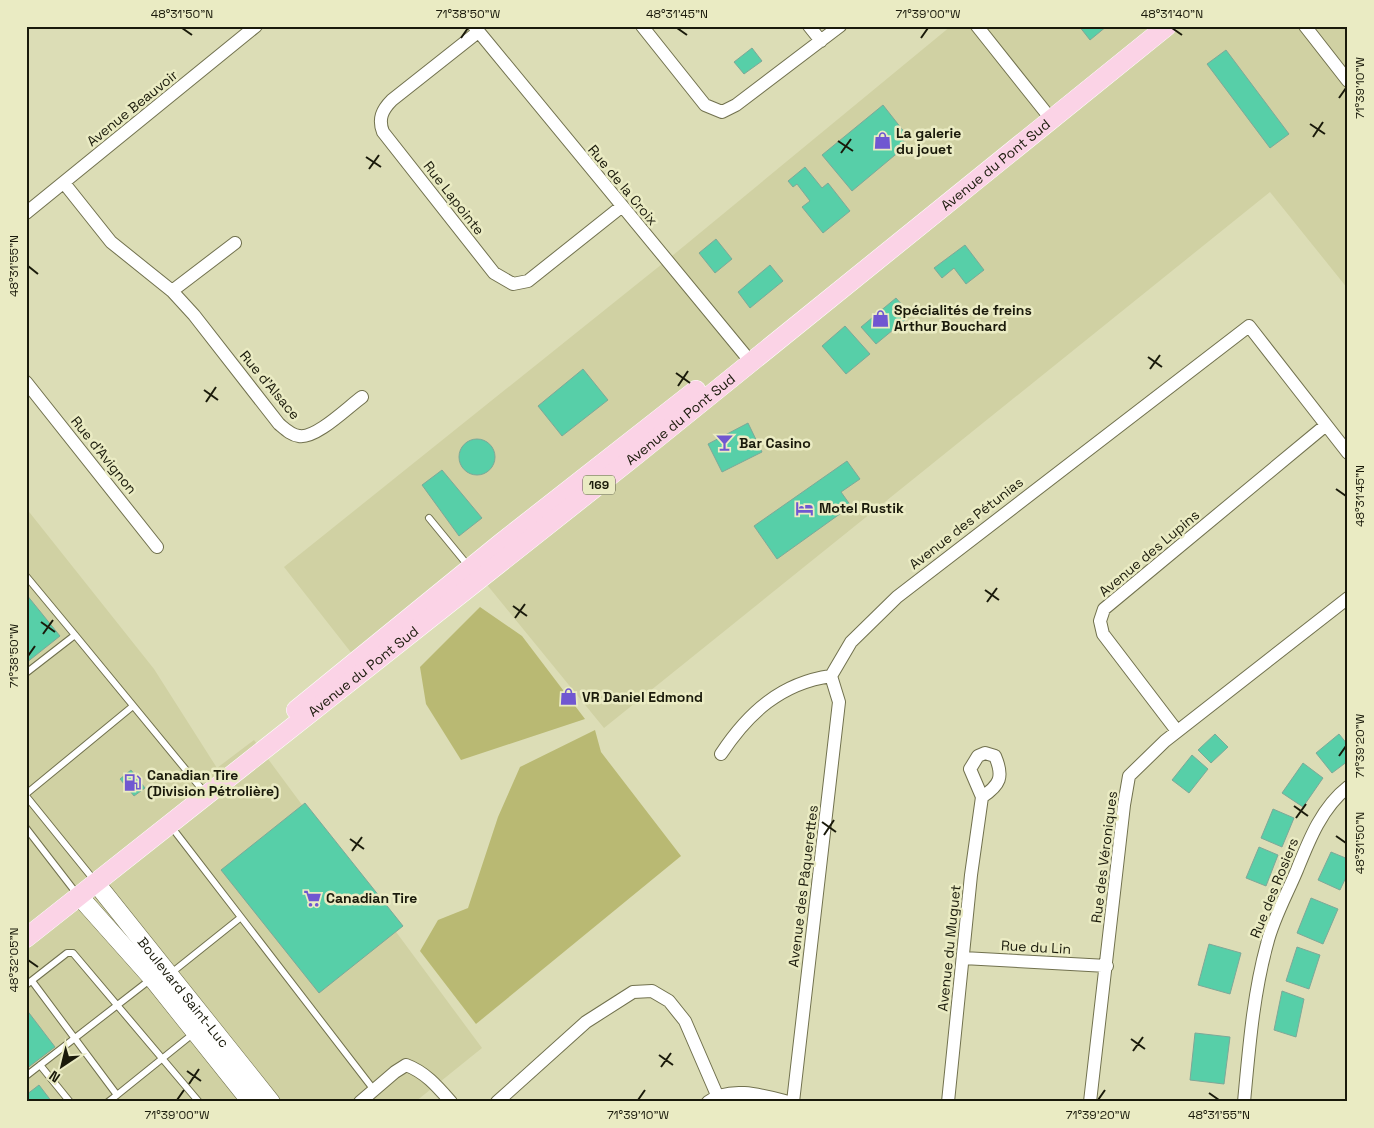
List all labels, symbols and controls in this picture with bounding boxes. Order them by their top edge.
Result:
text: 48°31'50"N [151,6,213,22]
text: 71°38'50"W [436,6,501,22]
text: 48°31'45"N [646,6,708,22]
text: 71°39'00"W [896,6,961,22]
text: 48°31'40"N [1141,6,1203,22]
text: 71°39'10"W [1352,56,1368,119]
street label: Avenue Beauvoir [83,66,181,150]
street label: Avenue du Pont Sud [937,115,1054,214]
place label: La galerie du jouet [896,124,961,158]
shop icon: La galerie du jouet [872,131,892,151]
street label: Rue de la Croix [584,141,662,229]
street label: Rue Lapointe [420,157,488,239]
text: 48°31'55"N [6,235,22,297]
place label: Spécialités de freins Arthur Bouchard [894,301,1032,335]
shop icon: Spécialités de freins Arthur Bouchard [870,308,890,328]
street label: Rue d'Alsace [236,347,304,423]
street label: Avenue du Pont Sud [622,370,739,469]
street label: Rue d'Avignon [67,412,141,498]
bar icon: Bar Casino [715,433,735,453]
place label: Bar Casino [739,434,811,452]
text: 48°31'45"N [1352,465,1368,527]
street label: Avenue des Pétunias [905,473,1027,573]
road number: 169 [583,476,615,494]
hotel icon: Motel Rustik [795,498,815,518]
place label: Motel Rustik [819,499,904,517]
street label: Avenue des Lupins [1095,506,1203,600]
street label: Avenue du Pont Sud [304,622,422,720]
text: 71°38'50"W [6,623,22,688]
shop icon: VR Daniel Edmond [558,687,578,707]
place label: VR Daniel Edmond [582,688,703,706]
text: 71°39'20"W [1352,713,1368,778]
place label: Canadian Tire (Division Pétrolière) [147,766,279,800]
fuel station icon: Canadian Tire (Division Pétrolière) [123,773,143,793]
street label: Rue des Véroniques [1087,790,1121,924]
street label: Avenue des Pâquerettes [784,804,822,968]
text: 48°31'50"N [1352,812,1368,874]
street label: Rue des Rosiers [1246,835,1302,941]
street label: Avenue du Muguet [933,884,965,1012]
supermarket icon: Canadian Tire [302,888,322,908]
place label: Canadian Tire [326,889,417,907]
text: 48°32'05"N [6,928,22,993]
street label: Boulevard Saint-Luc [134,933,233,1051]
street label: Rue du Lin [1001,936,1071,958]
north arrow [38,1040,88,1090]
text: N [46,1067,64,1087]
text: 71°39'00"W [145,1107,210,1123]
text: 71°39'10"W [607,1107,670,1123]
text: 71°39'20"W [1066,1107,1131,1123]
text: 48°31'55"N [1188,1107,1250,1123]

